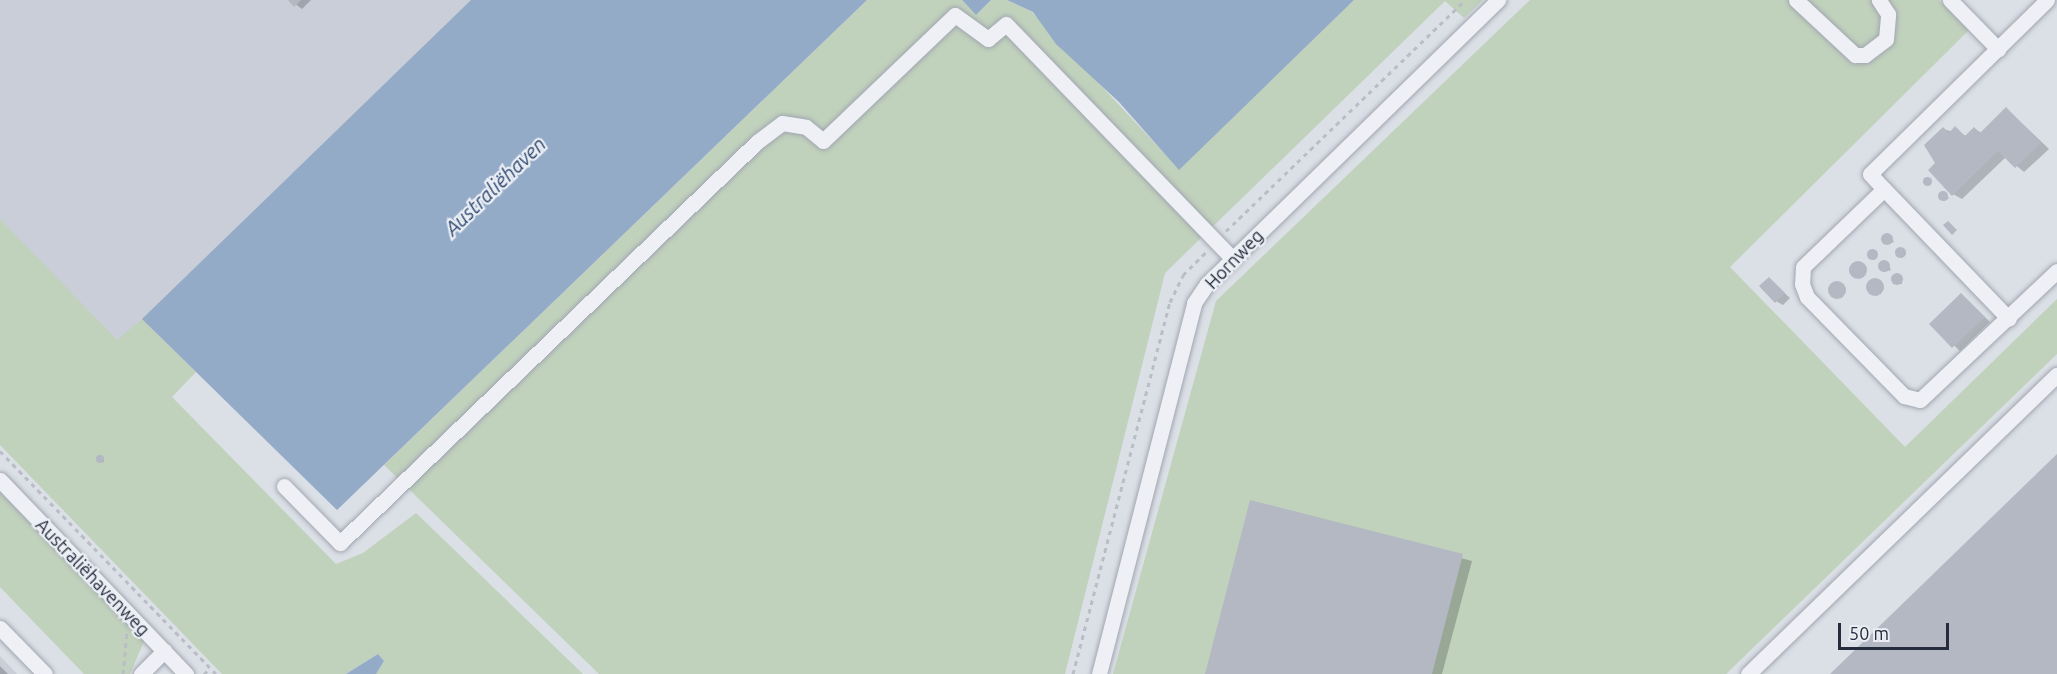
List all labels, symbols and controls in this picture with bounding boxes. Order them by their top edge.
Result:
water label: Australiëhaven [439,132,551,240]
street label: Hornweg [1200,225,1268,293]
street label: Australiëhavenweg [32,514,154,640]
scale bar [1841,611,1952,649]
text: 50 m [1849,623,1889,643]

